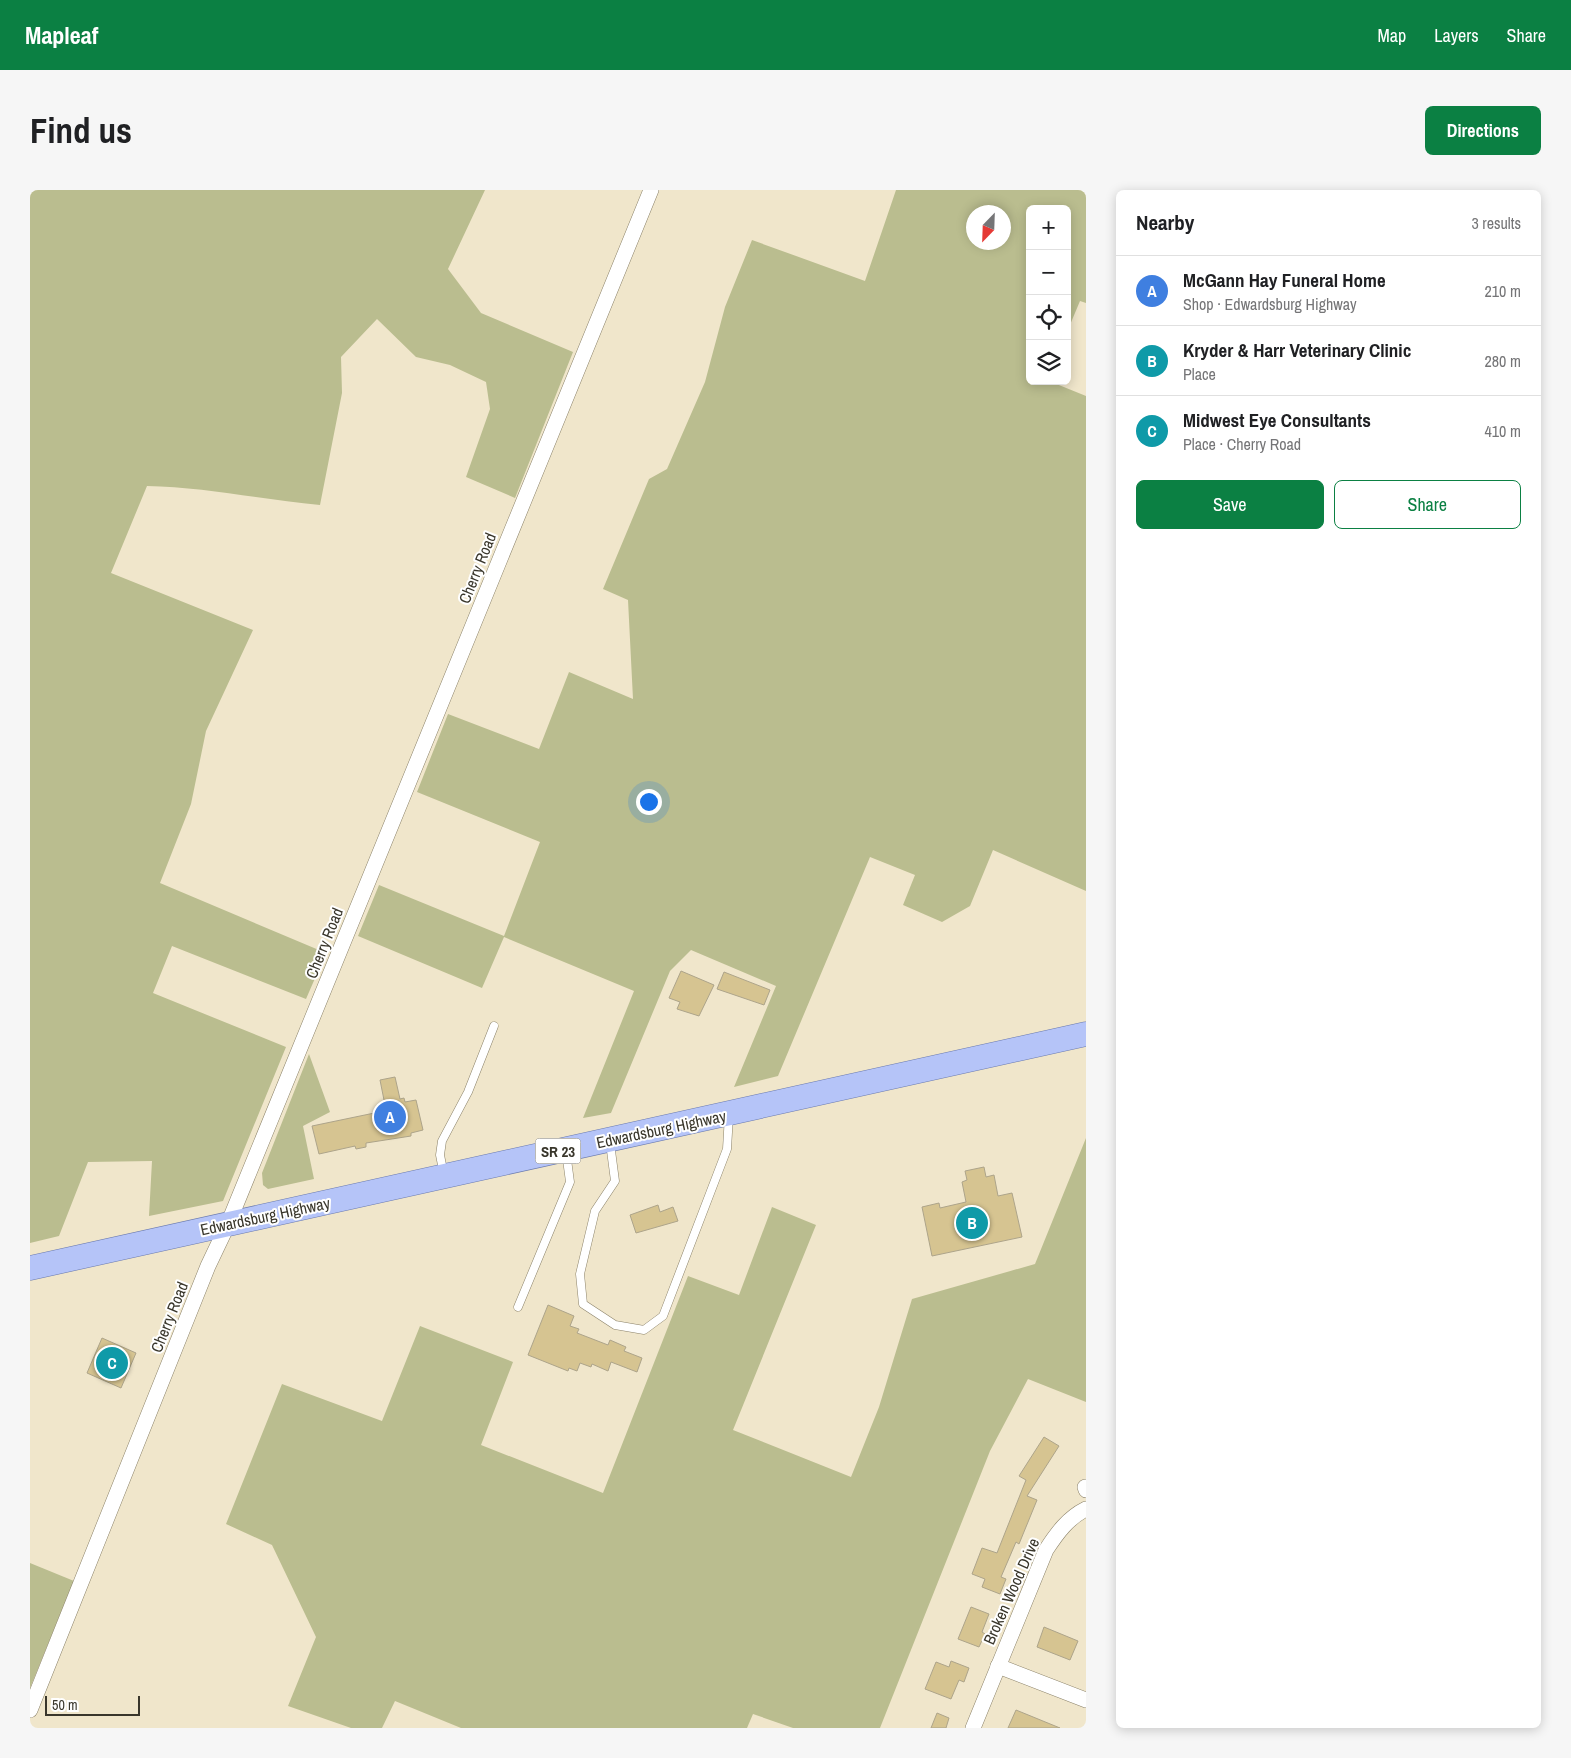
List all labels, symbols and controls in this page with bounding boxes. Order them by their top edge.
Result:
text: Mapleaf [25,19,98,51]
text: Map [1378,23,1406,48]
text: Layers [1434,23,1479,48]
text: Share [1507,23,1546,48]
button: Directions [1425,106,1541,155]
text: Find us [30,107,132,154]
north arrow [966,205,1011,250]
map controls [1026,205,1071,385]
button: + [1026,205,1071,250]
text: Nearby [1136,208,1194,237]
text: 3 results [1471,212,1521,234]
button: − [1026,250,1071,295]
text: McGann Hay Funeral Home [1183,267,1386,293]
text: A [1147,280,1157,302]
text: 210 m [1485,280,1521,302]
text: Shop · Edwardsburg Highway [1183,293,1357,315]
button: locate [1026,295,1071,340]
text: Kryder & Harr Veterinary Clinic [1183,337,1411,363]
button: layers [1026,340,1071,385]
text: B [1147,350,1157,372]
text: 280 m [1485,350,1521,372]
text: Place [1183,363,1216,385]
text: Midwest Eye Consultants [1183,407,1371,433]
text: C [1147,420,1157,442]
text: 410 m [1485,420,1521,442]
text: Place · Cherry Road [1183,433,1301,455]
button: Save [1136,480,1324,529]
button: Share [1334,480,1521,529]
street label: Cherry Road [453,529,501,607]
your location [636,789,662,815]
street label: Cherry Road [300,904,348,982]
pin: A [374,1098,406,1136]
street label: Edwardsburg Highway [594,1104,728,1153]
road number: SR 23 [536,1138,580,1164]
street label: Edwardsburg Highway [198,1191,332,1240]
pin: B [956,1204,988,1242]
street label: Cherry Road [145,1278,193,1356]
pin: C [96,1344,128,1382]
street label: Broken Wood Drive [978,1534,1044,1648]
scale bar [45,1693,140,1716]
text: 50 m [52,1696,78,1714]

